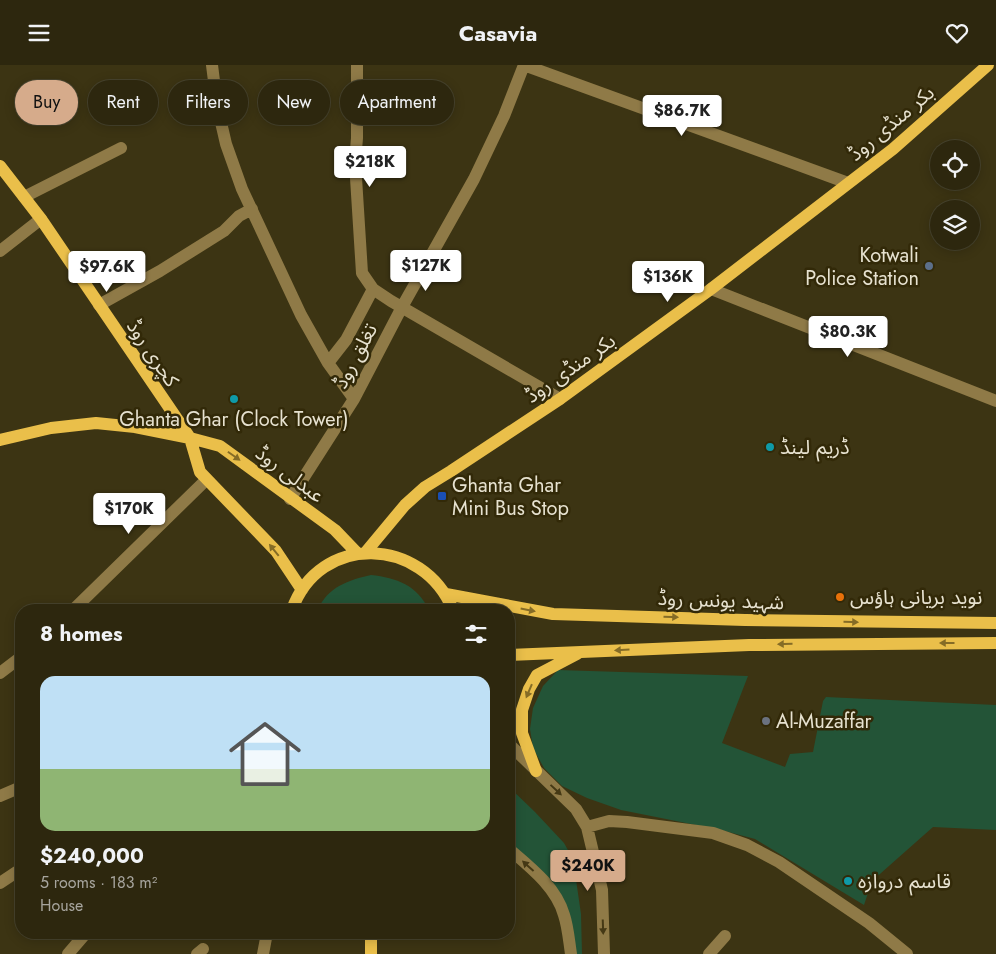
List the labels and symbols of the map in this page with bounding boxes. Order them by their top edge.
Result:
street label: بکر منڈی روڈ [842,79,941,168]
pin: $86.7K [641,95,723,137]
pin: $218K [335,145,405,188]
place label: Kotwali Police Station [805,241,919,293]
pin: $127K [391,249,461,292]
pin: $97.6K [66,251,148,293]
marker: Kotwali Police Station [923,260,935,272]
pin: $136K [633,261,703,303]
street label: کچری روڈ [119,314,186,393]
pin: $80.3K [807,315,889,358]
street label: تغلق روڈ [326,318,385,394]
street label: بکر منڈی روڈ [519,327,621,410]
marker: Ghanta Ghar (Clock Tower) [228,393,240,405]
place label: Ghanta Ghar (Clock Tower) [119,405,349,434]
place label: ڈریم لینڈ [780,433,850,462]
street label: عبدلی روڈ [249,439,330,510]
marker: ڈریم لینڈ [764,441,776,453]
one-way arrow [228,451,241,461]
place label: Ghanta Ghar Mini Bus Stop [452,471,569,523]
marker: Ghanta Ghar Mini Bus Stop [436,490,448,502]
pin: $170K [94,493,164,535]
one-way arrow [268,544,279,557]
place label: نوید بریانی ہاؤس [850,583,982,612]
street label: شہید یونس روڈ [657,584,785,617]
marker: نوید بریانی ہاؤس [834,591,846,603]
one-way arrow [520,606,536,614]
one-way arrow [664,613,680,621]
one-way arrow [844,618,860,626]
one-way arrow [939,639,955,647]
one-way arrow [777,640,793,648]
one-way arrow [614,647,630,655]
one-way arrow [524,684,532,699]
place label: Al-Muzaffar [776,707,872,736]
marker: Al-Muzaffar [760,715,772,727]
one-way arrow [550,784,562,796]
pin: $240K [553,849,623,892]
one-way arrow [522,860,534,872]
place label: قاسم دروازہ [858,867,951,896]
marker: قاسم دروازہ [842,875,854,887]
one-way arrow [600,919,608,935]

